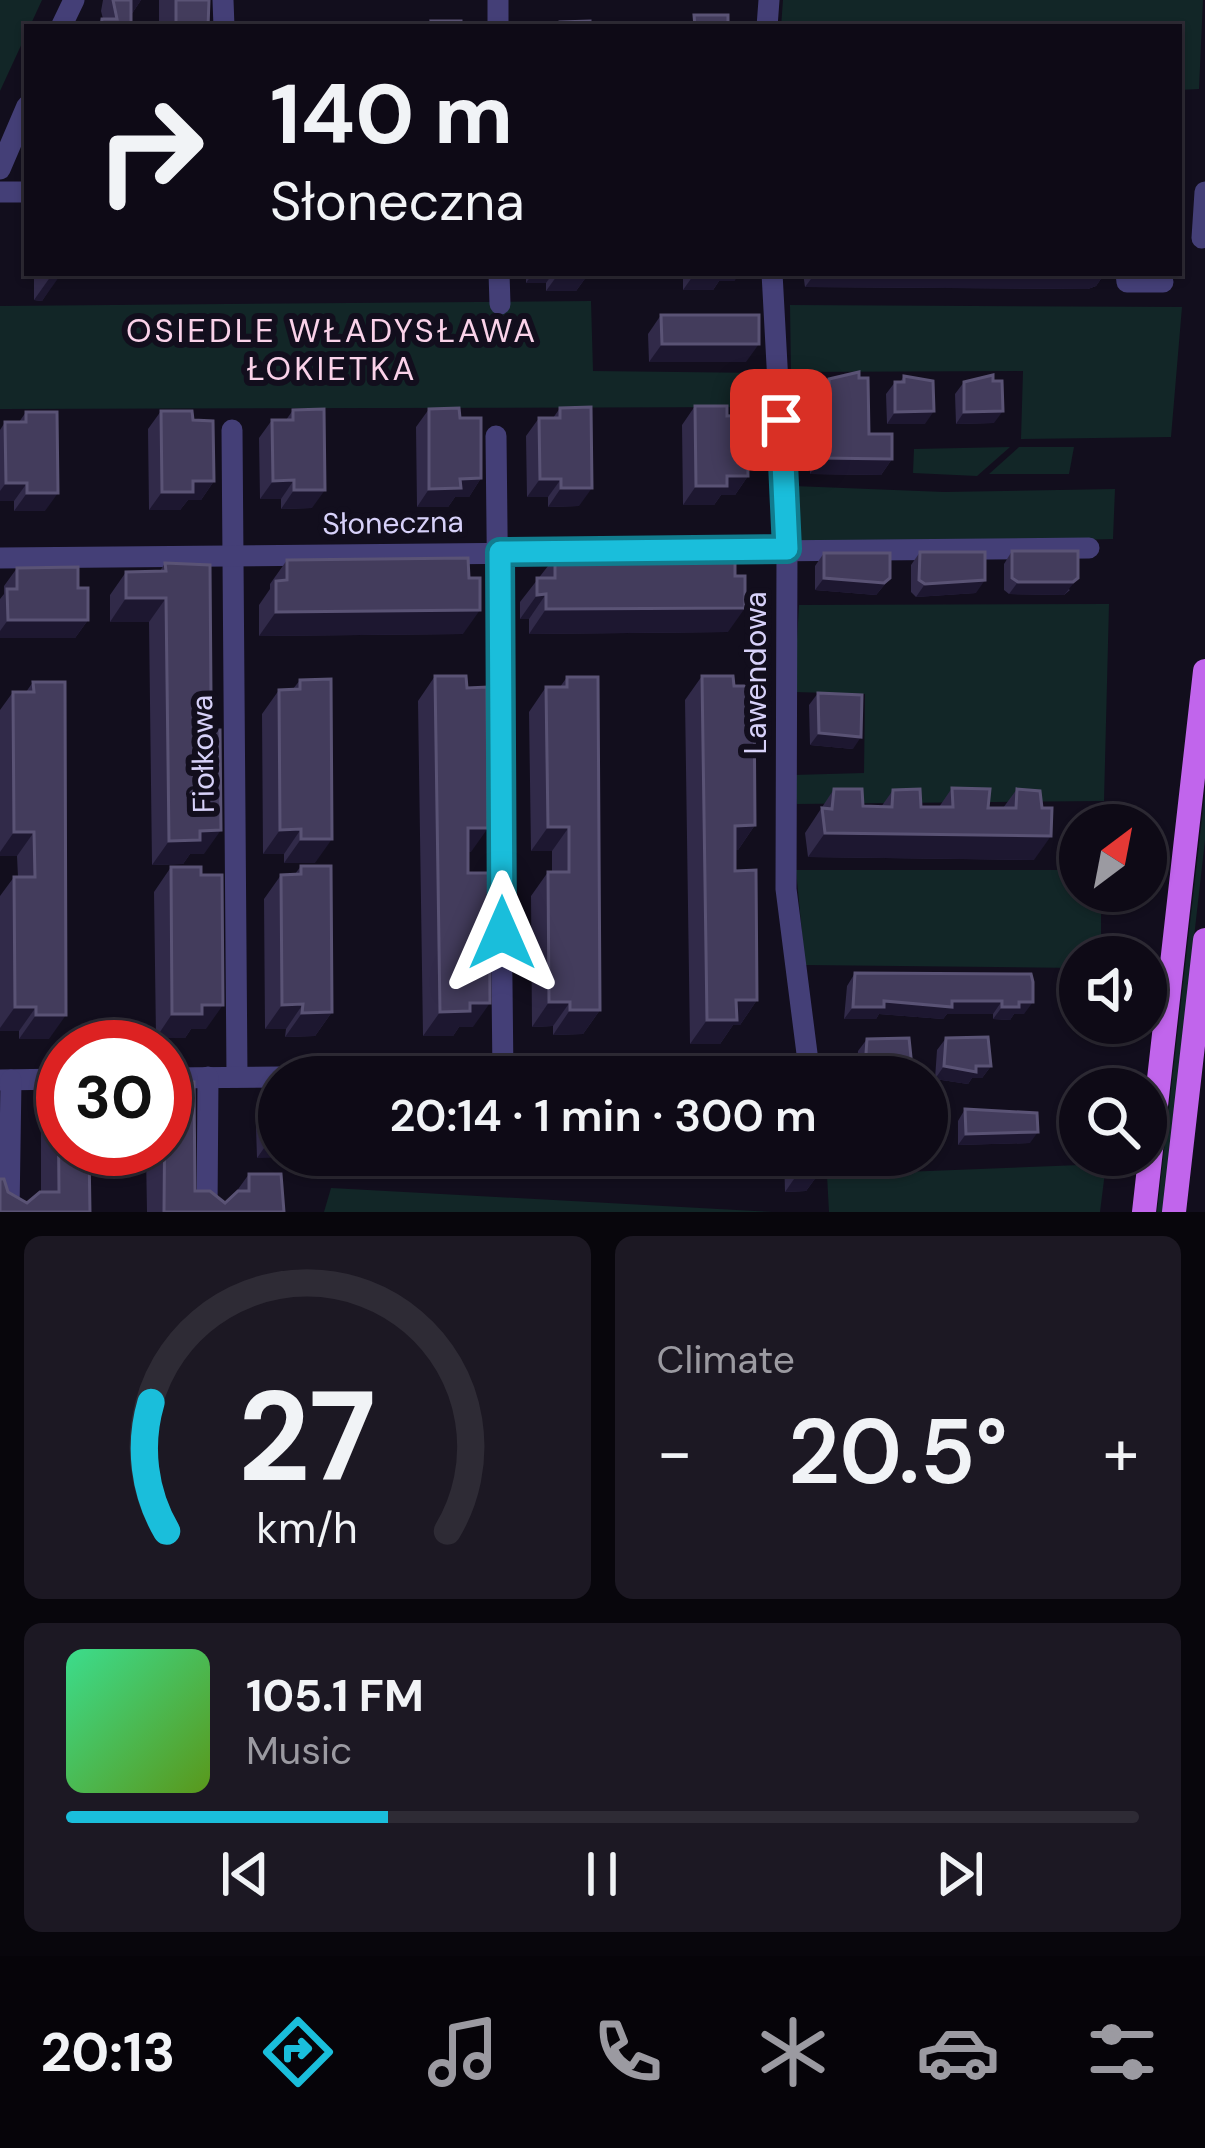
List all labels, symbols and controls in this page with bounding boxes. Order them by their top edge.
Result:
text: 140 m [270,60,513,169]
icon: right [72,72,228,228]
text: Słoneczna [270,166,525,237]
district label: OSIEDLE WŁADYSŁAWA ŁOKIETKA [126,309,538,390]
pin [730,369,832,471]
icon: arrive [748,387,814,453]
street label: Słoneczna [322,502,464,543]
street label: Lawendowa [736,591,775,755]
street label: Fiołkowa [182,694,223,814]
north arrow [1059,804,1167,912]
map controls [1059,804,1167,1176]
position arrow [439,870,565,996]
button: sound [1059,936,1167,1044]
speed limit sign: 30 [36,1020,192,1176]
button: search [1059,1068,1167,1176]
text: 20:14 · 1 min · 300 m [389,1086,817,1145]
text: Climate [657,1334,795,1385]
text: 27 [238,1356,376,1519]
text: 20.5° [788,1394,1008,1511]
text: − [657,1410,693,1495]
text: + [1103,1410,1139,1495]
text: km/h [257,1499,358,1555]
text: 105.1 FM [246,1666,424,1725]
text: Music [246,1725,352,1776]
icon: previous [212,1841,278,1907]
icon: pause [569,1841,635,1907]
icon: next [927,1841,993,1907]
icon: directions [256,2010,340,2094]
icon: music [421,2010,505,2094]
icon: phone [586,2010,670,2094]
icon: climate [751,2010,835,2094]
icon: car [916,2010,1000,2094]
icon: filters [1080,2010,1164,2094]
text: 20:13 [40,2017,175,2088]

